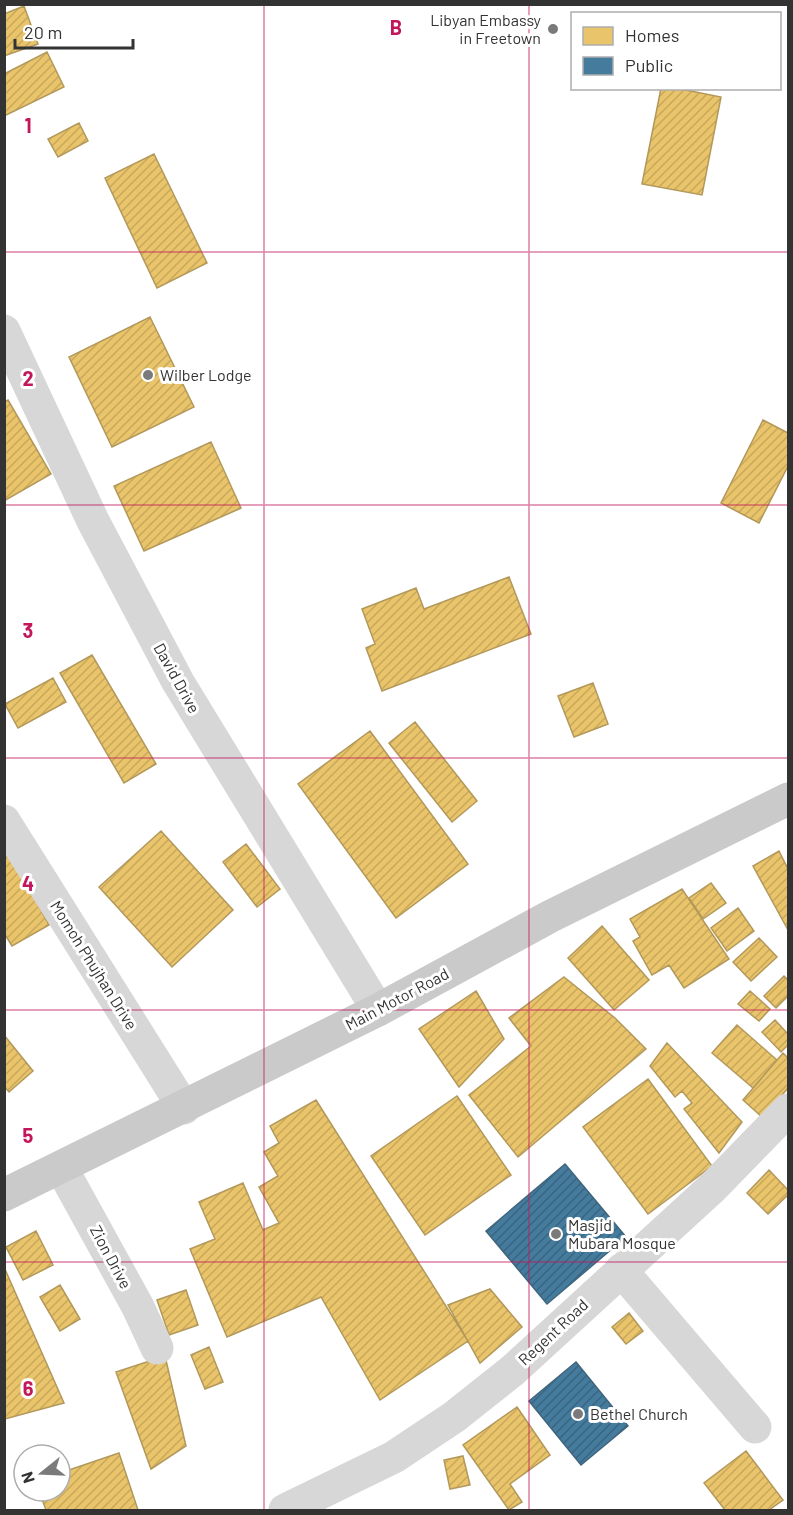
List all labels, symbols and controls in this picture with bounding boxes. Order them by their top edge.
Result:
place label: Libyan Embassy in Freetown [430,10,542,47]
scale bar [15,12,134,50]
legend [571,12,781,90]
text: B [390,15,402,39]
text: 20 m [24,21,62,43]
marker: Libyan Embassy in Freetown [546,22,560,36]
text: Homes [625,24,679,46]
text: Public [625,54,673,76]
text: 1 [24,113,32,137]
place label: Wilber Lodge [160,365,252,384]
text: 2 [22,366,34,390]
marker: Wilber Lodge [141,368,155,382]
text: 3 [23,618,33,642]
street label: David Drive [150,639,204,716]
text: 4 [22,871,34,895]
street label: Momoh Phujhan Drive [47,897,142,1033]
street label: Main Motor Road [342,963,452,1034]
text: 5 [23,1123,34,1147]
place label: Masjid Mubara Mosque [568,1215,676,1252]
street label: Zion Drive [87,1222,136,1292]
marker: Masjid Mubara Mosque [549,1227,563,1241]
street label: Regent Road [514,1295,591,1369]
text: 6 [23,1376,34,1400]
place label: Bethel Church [590,1404,688,1423]
marker: Bethel Church [571,1407,585,1421]
north arrow [12,1443,72,1503]
text: N [17,1470,38,1486]

